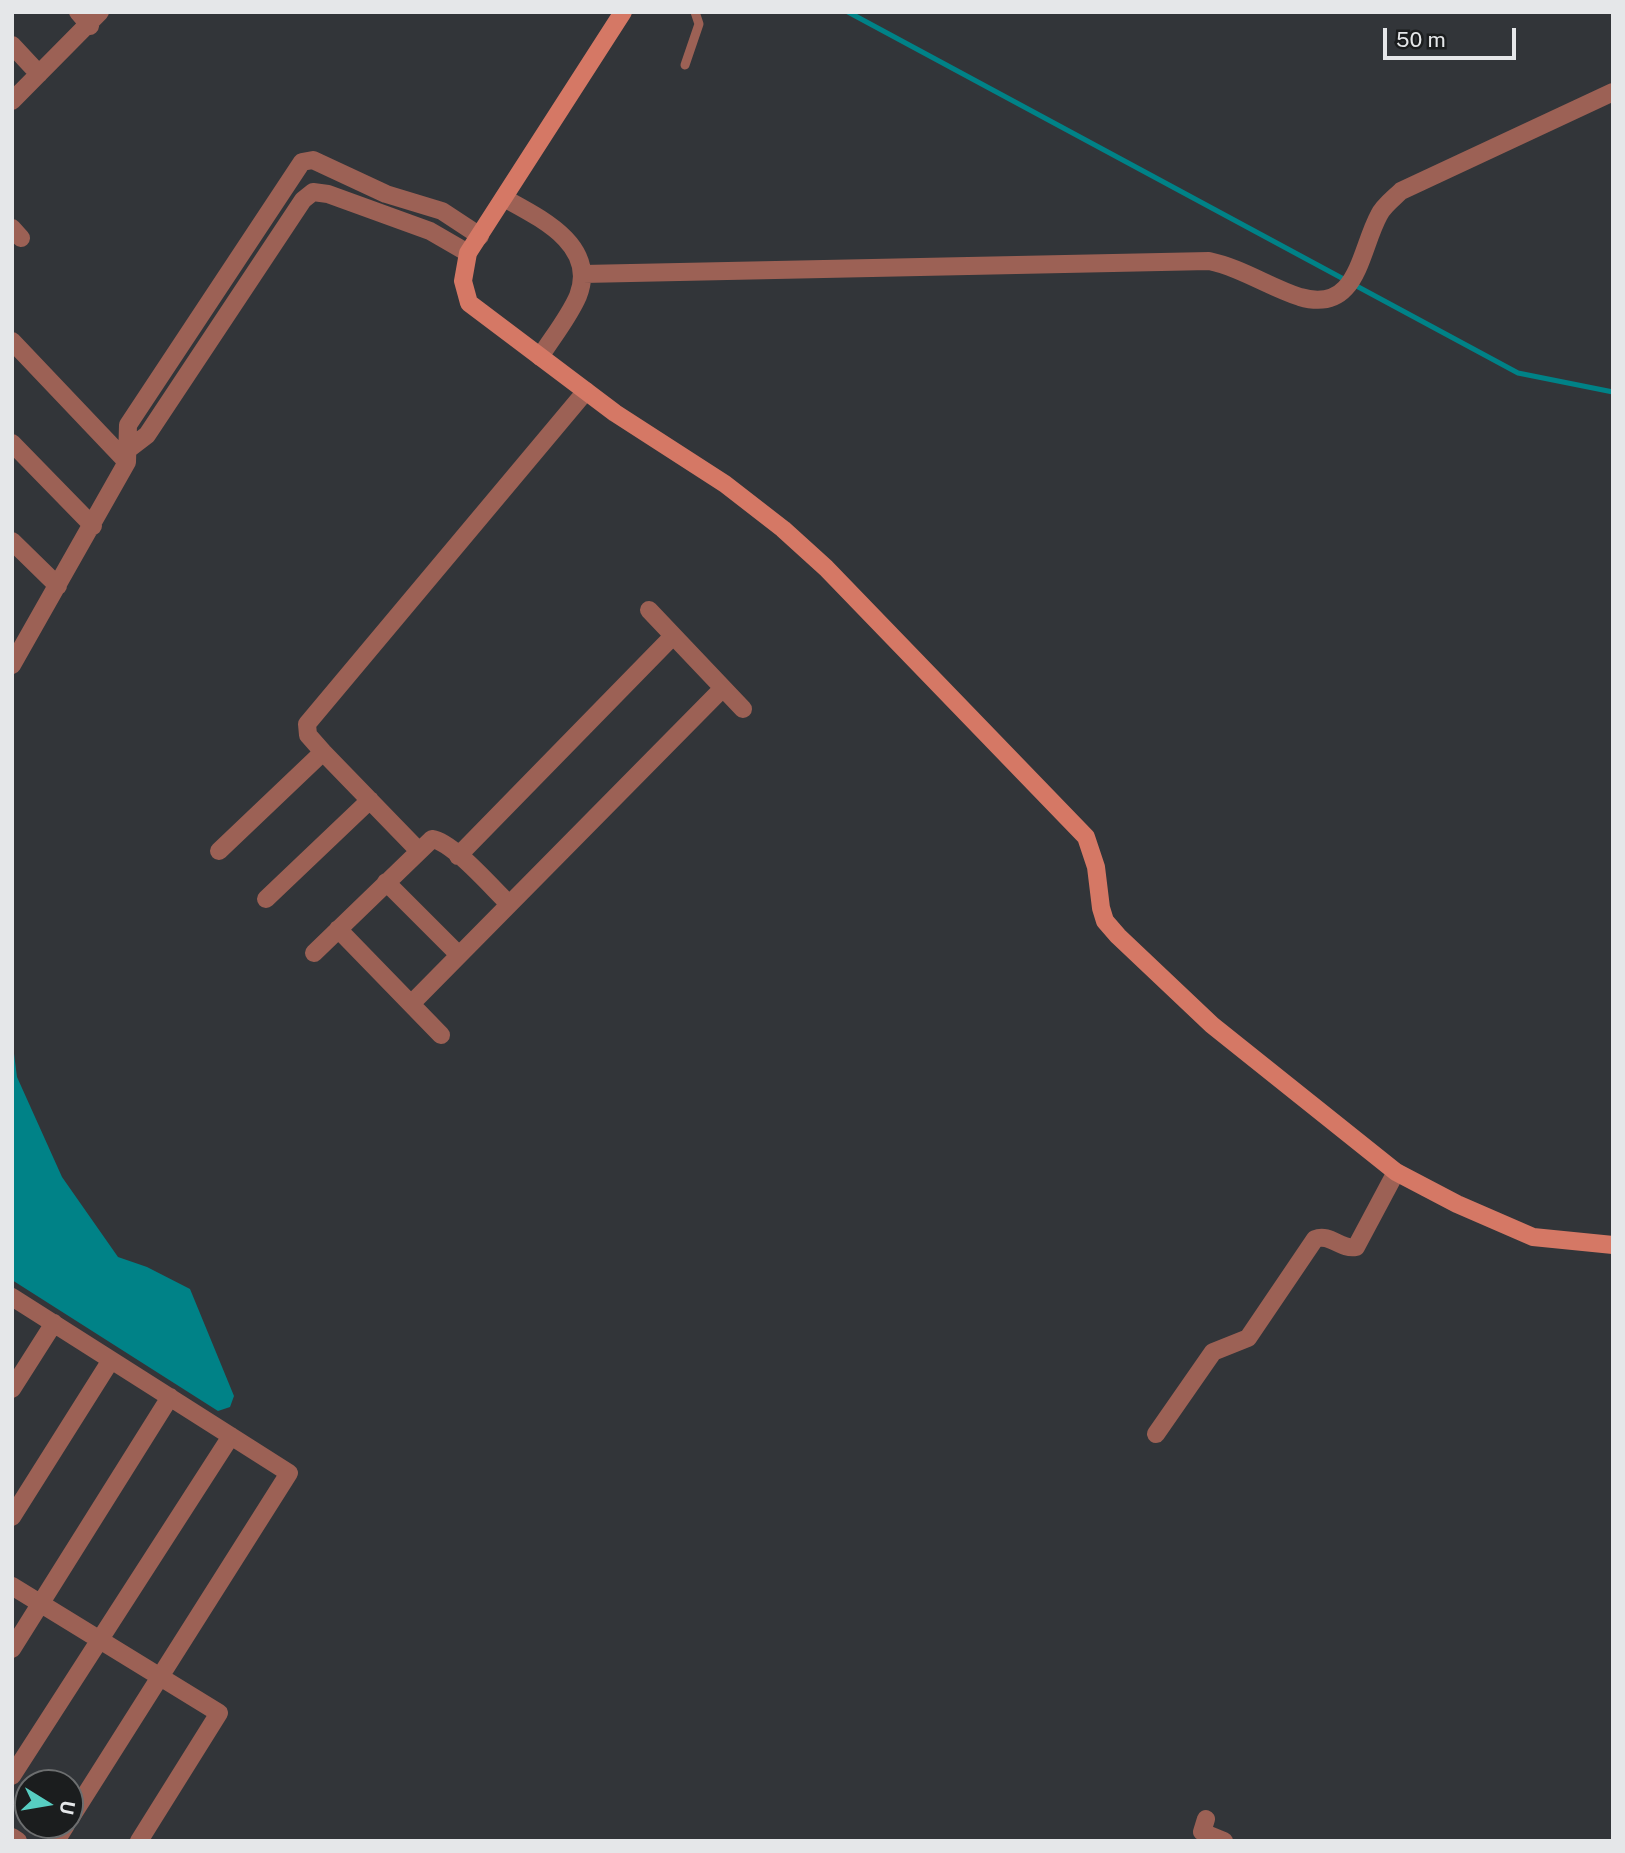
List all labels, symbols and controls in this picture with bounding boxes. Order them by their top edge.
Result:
scale bar [1387,14,1520,58]
text: 50 m [1396,27,1446,52]
north arrow [14,1769,84,1839]
text: U [56,1799,80,1816]

